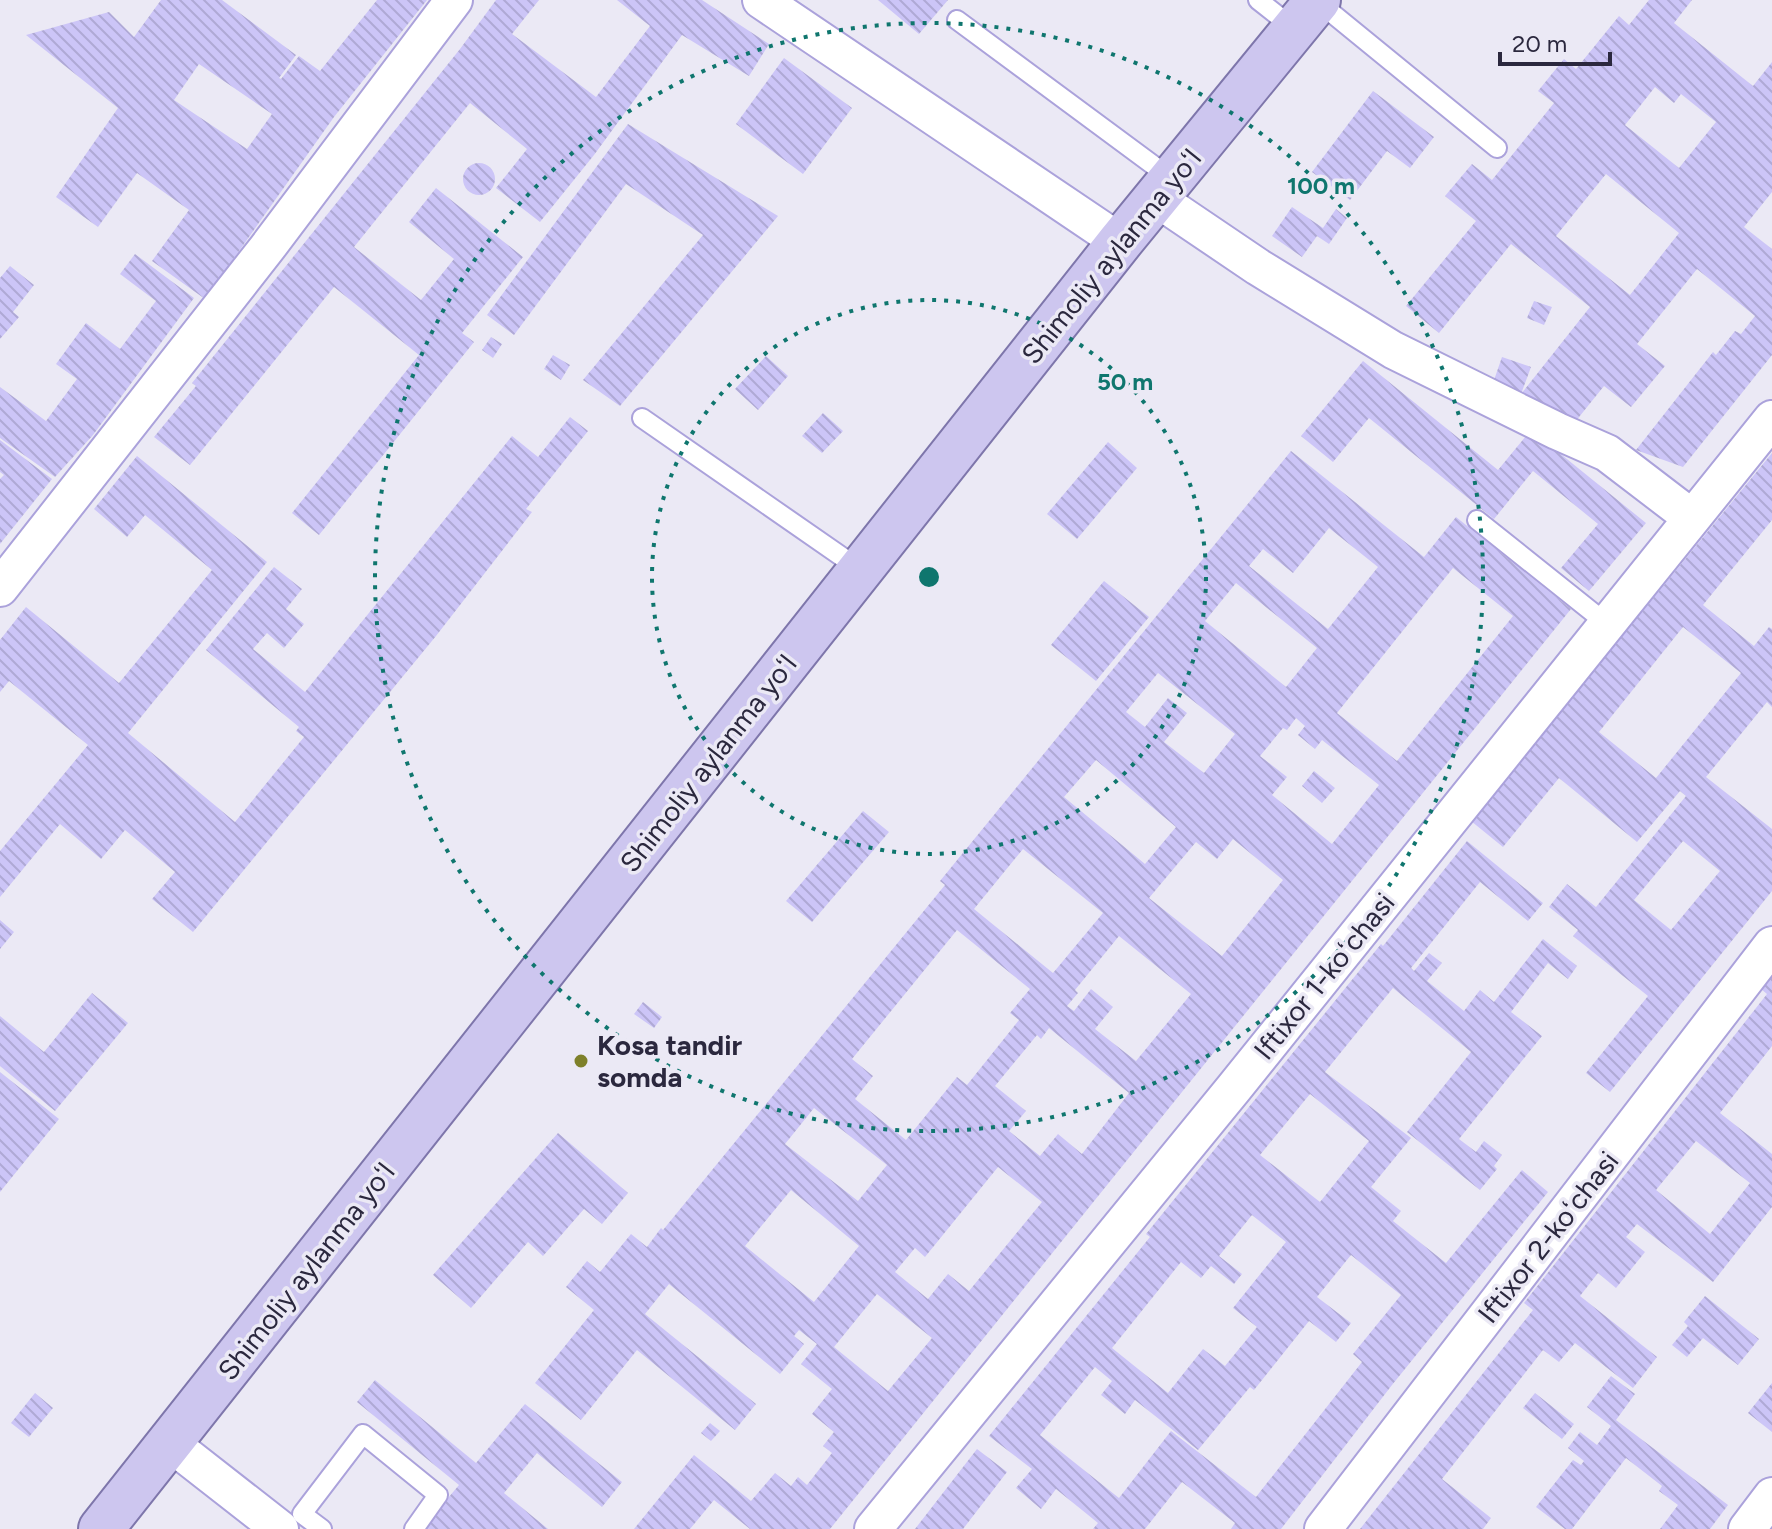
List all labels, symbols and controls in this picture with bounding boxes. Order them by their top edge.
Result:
scale bar [1500,16,1610,66]
text: 20 m [1512,29,1567,58]
street label: Shimoliy aylanma yoʻl [1014,142,1208,370]
text: 100 m [1287,171,1355,200]
text: 50 m [1097,367,1153,396]
centre of rings [915,563,943,591]
street label: Shimoliy aylanma yoʻl [613,647,803,879]
street label: Iftixor 1-koʻchasi [1246,886,1402,1066]
place label: Kosa tandir somda [597,1028,743,1094]
marker: Kosa tandir somda [572,1052,590,1070]
street label: Iftixor 2-koʻchasi [1470,1144,1626,1330]
street label: Shimoliy aylanma yoʻl [211,1155,401,1387]

